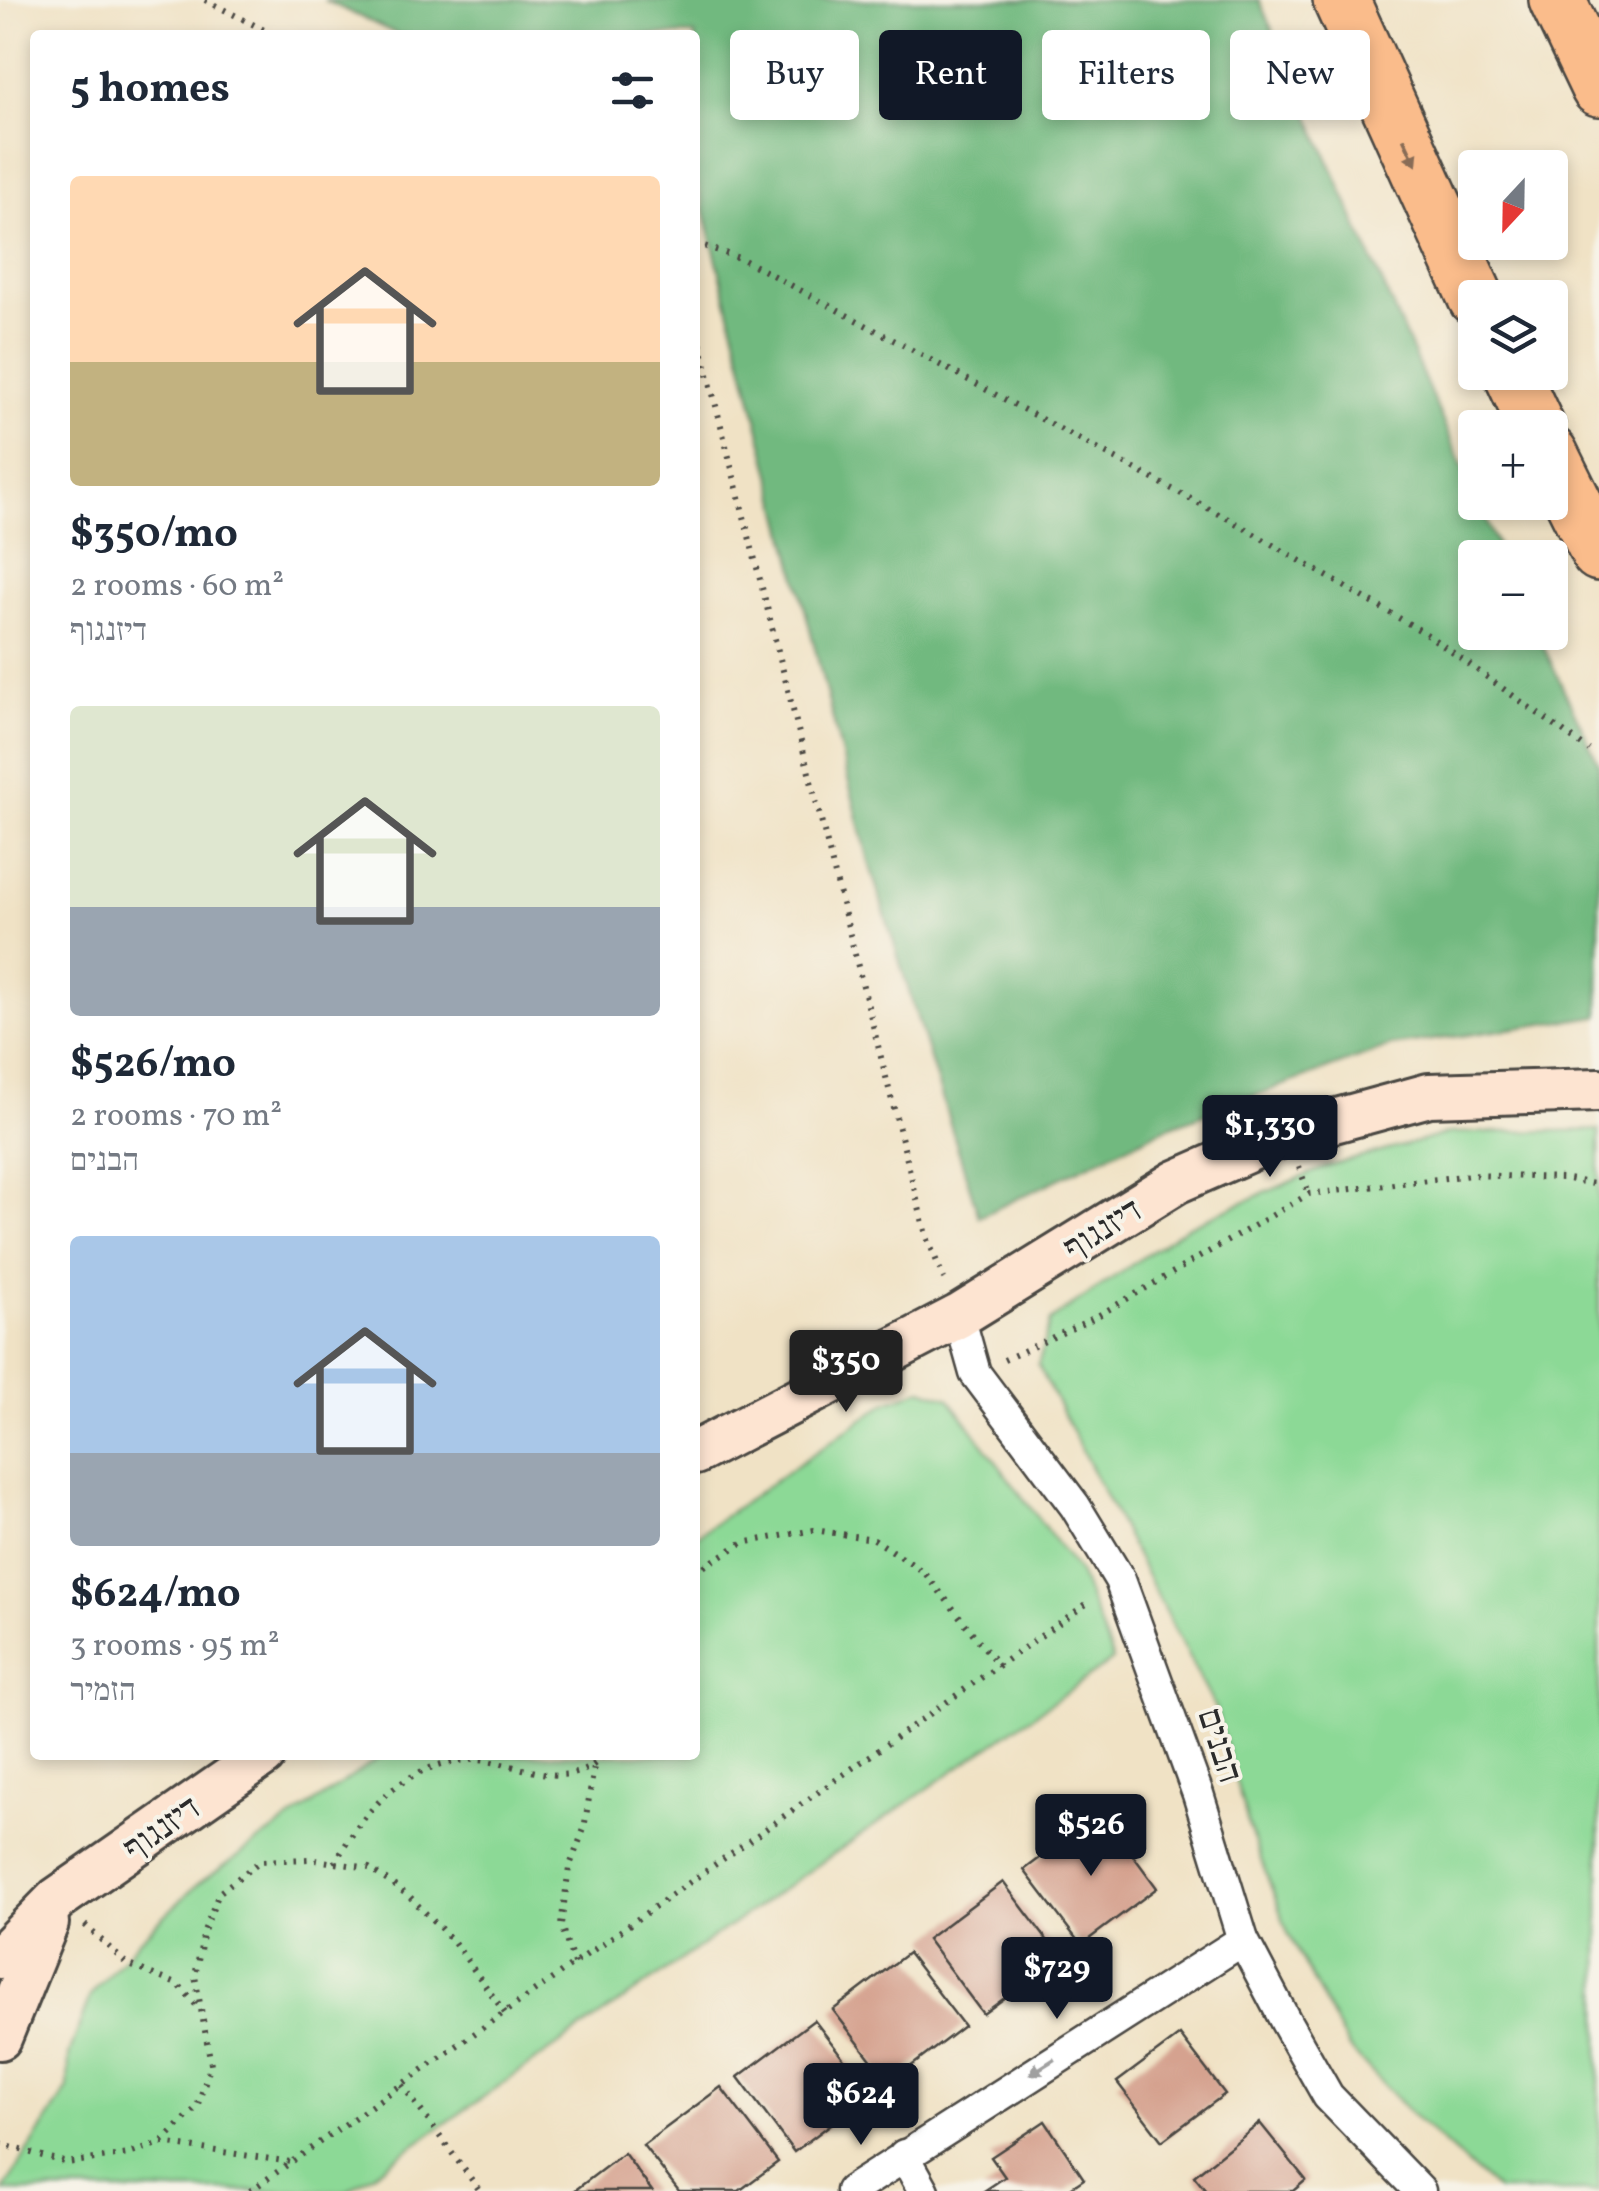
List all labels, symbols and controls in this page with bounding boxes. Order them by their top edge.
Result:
chip: Buy [730,30,859,120]
chip: Rent [879,30,1022,120]
chip: Filters [1042,30,1210,120]
chip: New [1230,30,1370,120]
text: 5 homes [70,61,230,120]
icon: filters [605,63,660,118]
one-way arrow [1402,138,1419,167]
north arrow [1458,150,1568,260]
map controls [1458,150,1568,650]
icon: home [275,241,455,421]
button: layers [1458,280,1568,390]
button: + [1458,410,1568,520]
text: $350/mo [70,506,238,565]
button: − [1458,540,1568,650]
text: 2 rooms · 60 m² [70,565,284,609]
text: דיזנגוף [70,610,147,654]
icon: home [275,771,455,951]
text: $526/mo [70,1036,236,1095]
text: 2 rooms · 70 m² [70,1095,282,1139]
pin: $1,330 [1189,1095,1351,1180]
text: $1,330 [1224,1105,1316,1149]
text: הבנים [70,1140,139,1184]
street label: דיזנגוף [1055,1188,1152,1273]
icon: home [275,1301,455,1481]
pin: $350 [787,1330,905,1415]
text: $350 [812,1340,880,1384]
text: $624/mo [70,1566,241,1625]
text: 3 rooms · 95 m² [70,1625,280,1669]
text: הזמיר [70,1670,136,1714]
street label: הבנים [1184,1703,1253,1789]
street label: דיזנגוף [114,1786,211,1873]
pin: $526 [1032,1794,1150,1879]
text: $526 [1057,1804,1125,1848]
pin: $729 [998,1937,1116,2022]
text: $729 [1024,1947,1091,1991]
one-way arrow [1028,2058,1056,2075]
pin: $624 [802,2063,920,2148]
text: $624 [826,2073,897,2117]

